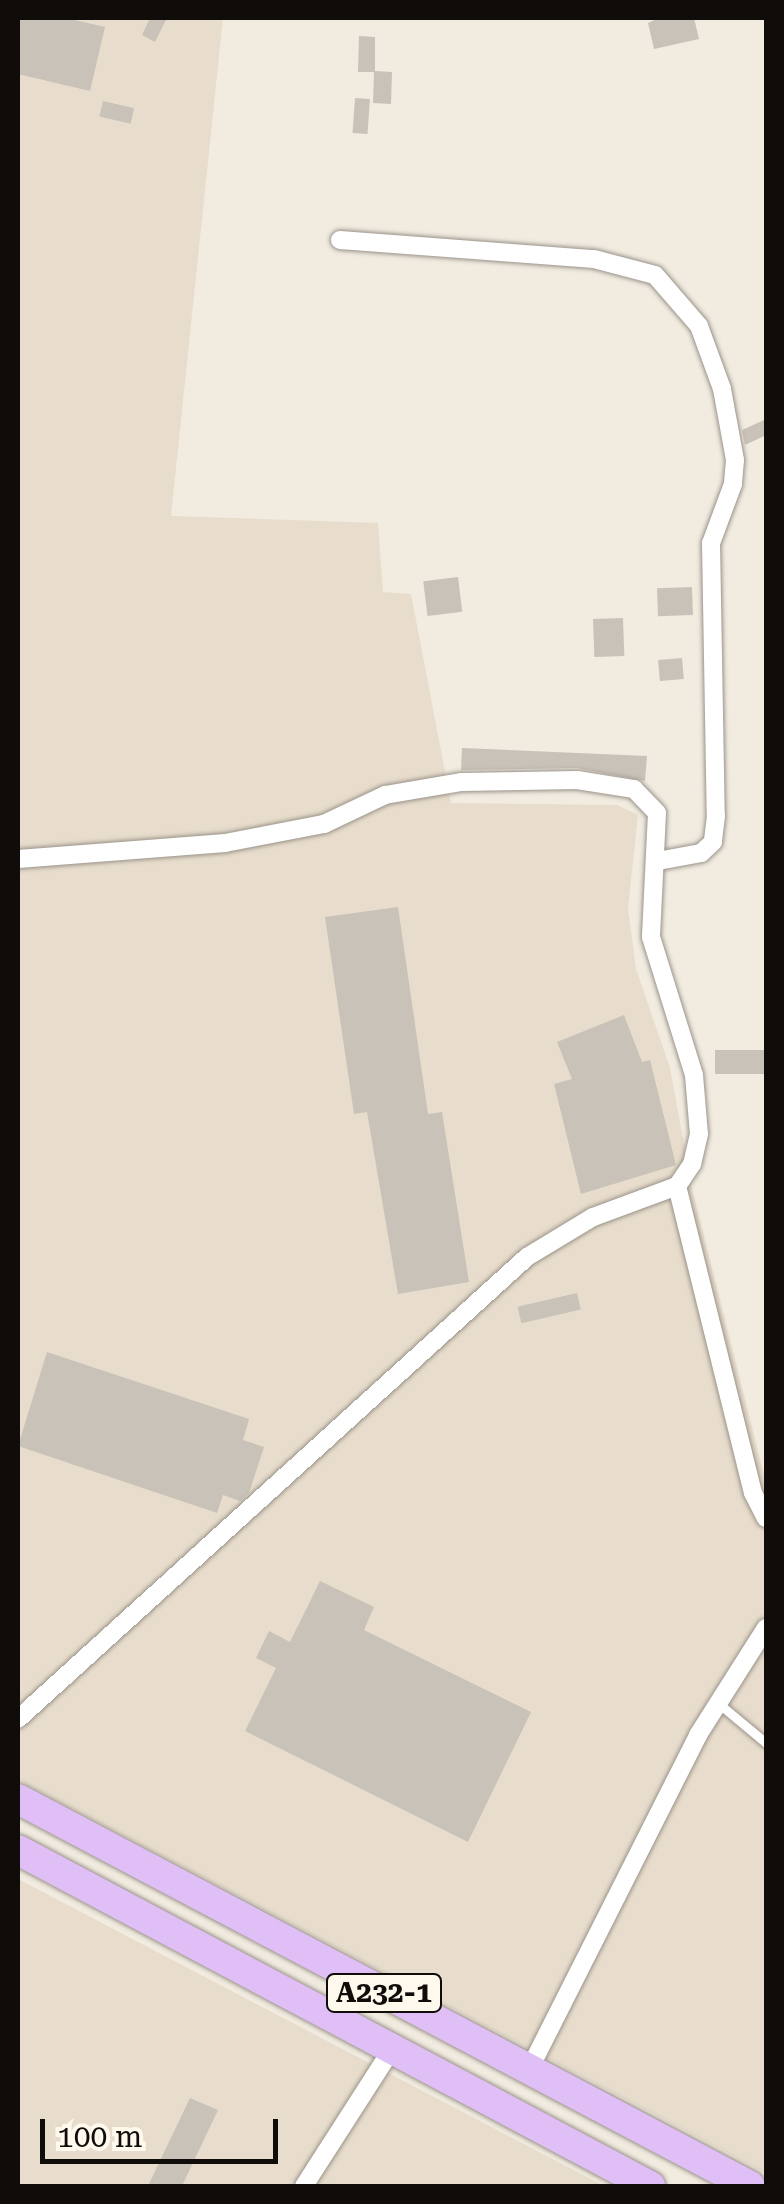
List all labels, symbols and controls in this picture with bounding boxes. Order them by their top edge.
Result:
road number: A232-1 [324,1970,444,2016]
scale bar [45,2099,282,2161]
text: 100 m [57,2119,142,2154]

